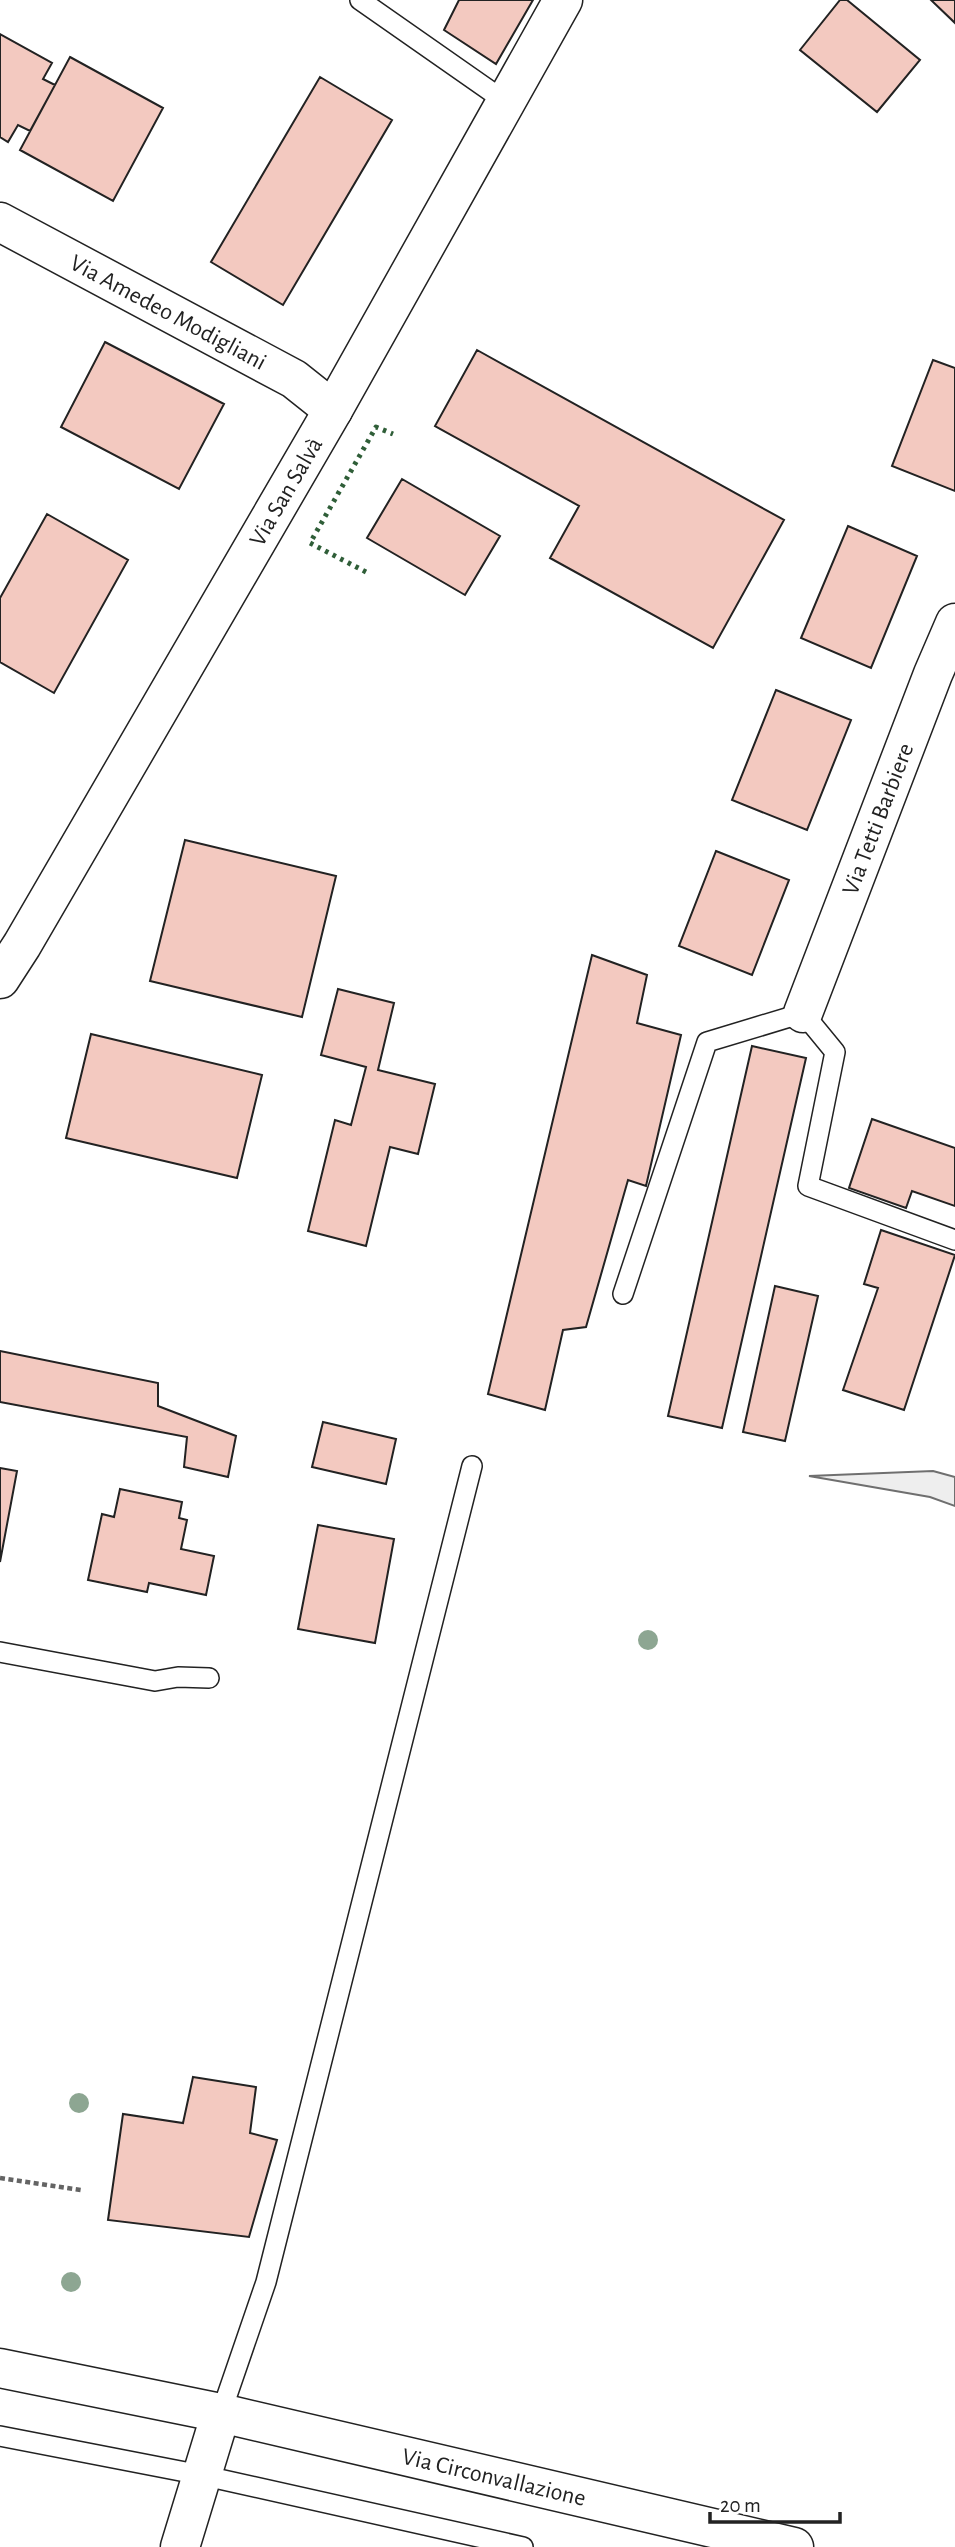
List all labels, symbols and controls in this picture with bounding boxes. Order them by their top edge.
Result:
street label: Via Amedeo Modigliani [66,251,270,375]
street label: Via San Salvà [246,434,327,550]
street label: Via Tetti Barbiere [838,740,918,898]
street label: Via Circonvallazione [400,2445,588,2511]
scale bar [710,2480,839,2524]
text: 20 m [720,2495,761,2516]

